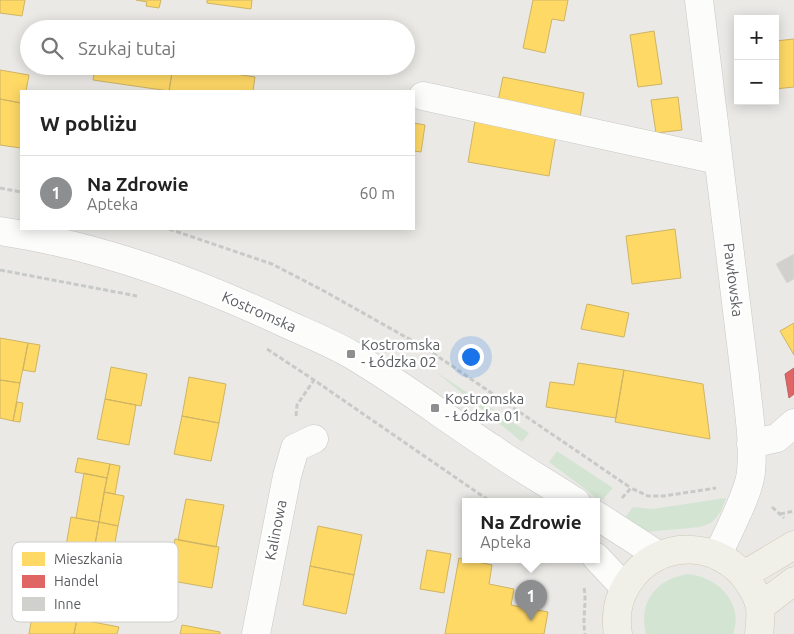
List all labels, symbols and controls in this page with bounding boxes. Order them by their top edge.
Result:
map controls [734,15,779,105]
button: + [734,15,779,60]
search box [20,20,415,75]
icon: search [38,34,66,62]
text: Szukaj tutaj [78,37,176,59]
button: − [734,60,779,105]
text: W pobliżu [40,111,137,135]
text: Na Zdrowie [87,173,189,195]
text: 1 [51,184,61,202]
text: 60 m [359,184,395,202]
text: Apteka [87,195,138,213]
street label: Pawłowska [721,242,746,318]
street label: Kostromska [220,288,299,335]
place label: Kostromska - Łódzka 02 [361,336,440,370]
your location [458,344,484,370]
marker: Kostromska - Łódzka 02 [345,348,357,360]
place label: Kostromska - Łódzka 01 [445,390,524,424]
marker: Kostromska - Łódzka 01 [429,402,441,414]
street label: Kalinowa [261,498,290,562]
popup [462,498,600,563]
text: Na Zdrowie [480,511,582,533]
text: Apteka [480,533,531,551]
legend [12,542,178,622]
text: Mieszkania [54,551,123,567]
text: Handel [54,573,99,589]
pin: 1 [515,580,547,621]
text: Inne [54,596,81,612]

